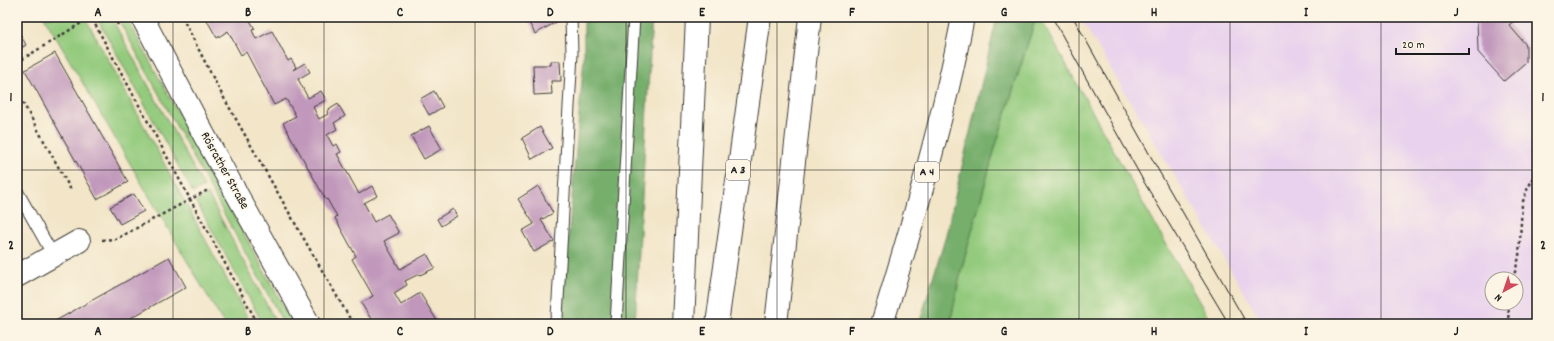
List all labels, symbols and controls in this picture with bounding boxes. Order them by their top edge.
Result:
text: A [94,4,102,23]
text: B [245,4,251,23]
text: C [397,4,404,23]
text: D [547,4,554,23]
text: E [699,4,706,23]
text: F [849,4,855,23]
text: G [1001,4,1008,23]
text: H [1151,4,1158,23]
text: I [1304,4,1309,23]
text: J [1454,4,1459,23]
scale bar [1396,30,1469,56]
text: 20 m [1402,37,1425,54]
text: 1 [10,89,13,108]
text: 1 [1542,89,1545,108]
street label: Rösrather Straße [195,129,253,214]
road number: A 3 [726,160,750,180]
road number: A 4 [915,162,939,182]
text: 2 [8,237,14,256]
text: 2 [1540,237,1546,256]
north arrow [1484,271,1524,311]
text: N [1491,289,1506,305]
text: A [94,323,102,341]
text: B [245,323,251,341]
text: C [397,323,404,341]
text: D [547,323,554,341]
text: E [699,323,706,341]
text: F [849,323,855,341]
text: G [1001,323,1008,341]
text: H [1151,323,1158,341]
text: I [1304,323,1309,341]
text: J [1454,323,1459,341]

